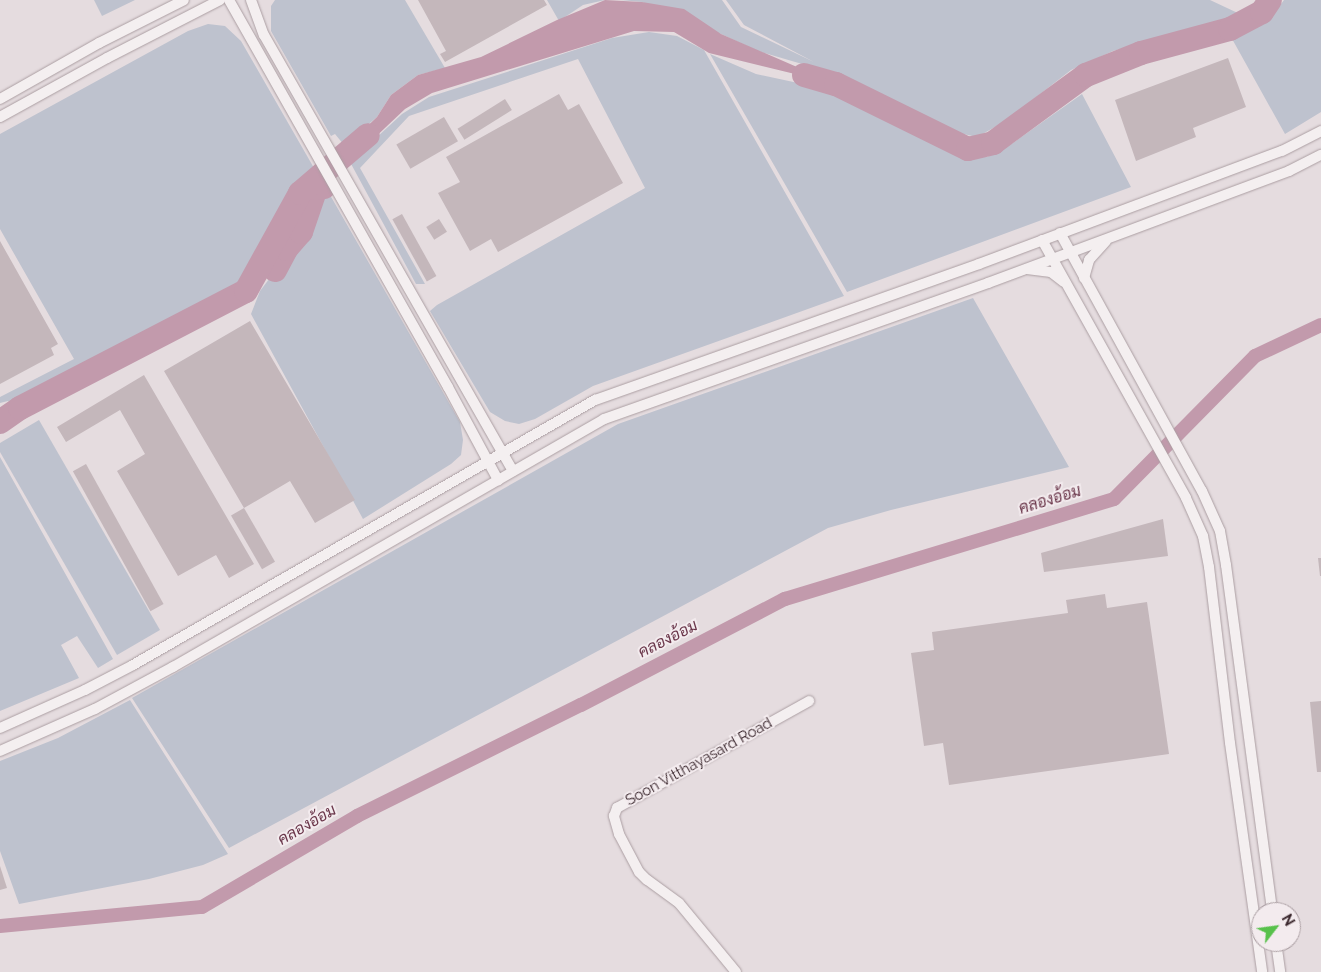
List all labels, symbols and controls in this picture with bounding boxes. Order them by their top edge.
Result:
water label: คลองอ้อม [1016,481,1084,519]
water label: คลองอ้อม [635,616,701,662]
street label: Soon Vitthayasard Road [622,714,776,810]
water label: คลองอ้อม [274,801,340,849]
north arrow [1251,902,1301,952]
text: N [1279,911,1298,929]

